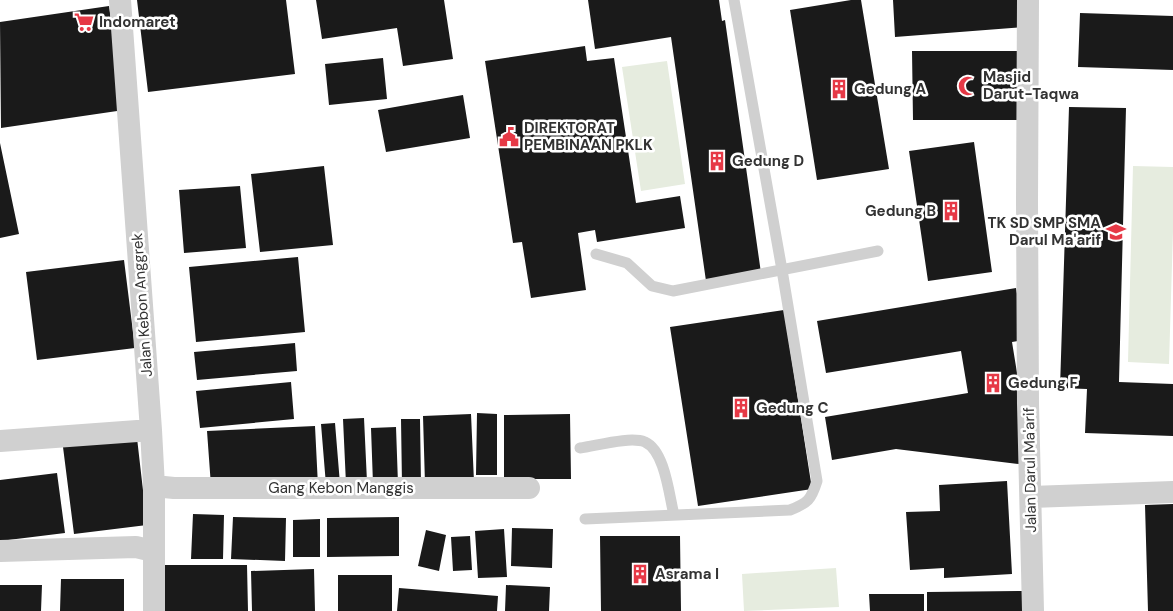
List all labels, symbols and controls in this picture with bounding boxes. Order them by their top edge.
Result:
supermarket icon: Indomaret [73,11,95,33]
place label: Indomaret [99,12,176,32]
place label: Masjid Darut-Taqwa [983,67,1079,104]
mosque icon: Masjid Darut-Taqwa [957,75,979,97]
building icon: Gedung A [828,78,850,100]
place label: Gedung A [854,79,926,99]
place label: DIREKTORAT PEMBINAAN PKLK [524,118,653,155]
public building icon: DIREKTORAT PEMBINAAN PKLK [498,126,520,148]
building icon: Gedung D [706,150,728,172]
place label: Gedung D [732,151,804,171]
building icon: Gedung B [940,200,962,222]
place label: Gedung B [865,201,936,221]
place label: TK SD SMP SMA Darul Ma'arif [987,213,1101,250]
school or university icon: TK SD SMP SMA Darul Ma'arif [1105,221,1127,243]
street label: Jalan Kebon Anggrek [127,232,157,378]
building icon: Gedung F [982,372,1004,394]
place label: Gedung F [1008,373,1078,393]
building icon: Gedung C [730,397,752,419]
place label: Gedung C [756,398,829,418]
street label: Jalan Darul Ma'arif [1019,407,1041,533]
street label: Gang Kebon Manggis [268,478,414,498]
building icon: Asrama I [629,563,651,585]
place label: Asrama I [655,564,719,584]

